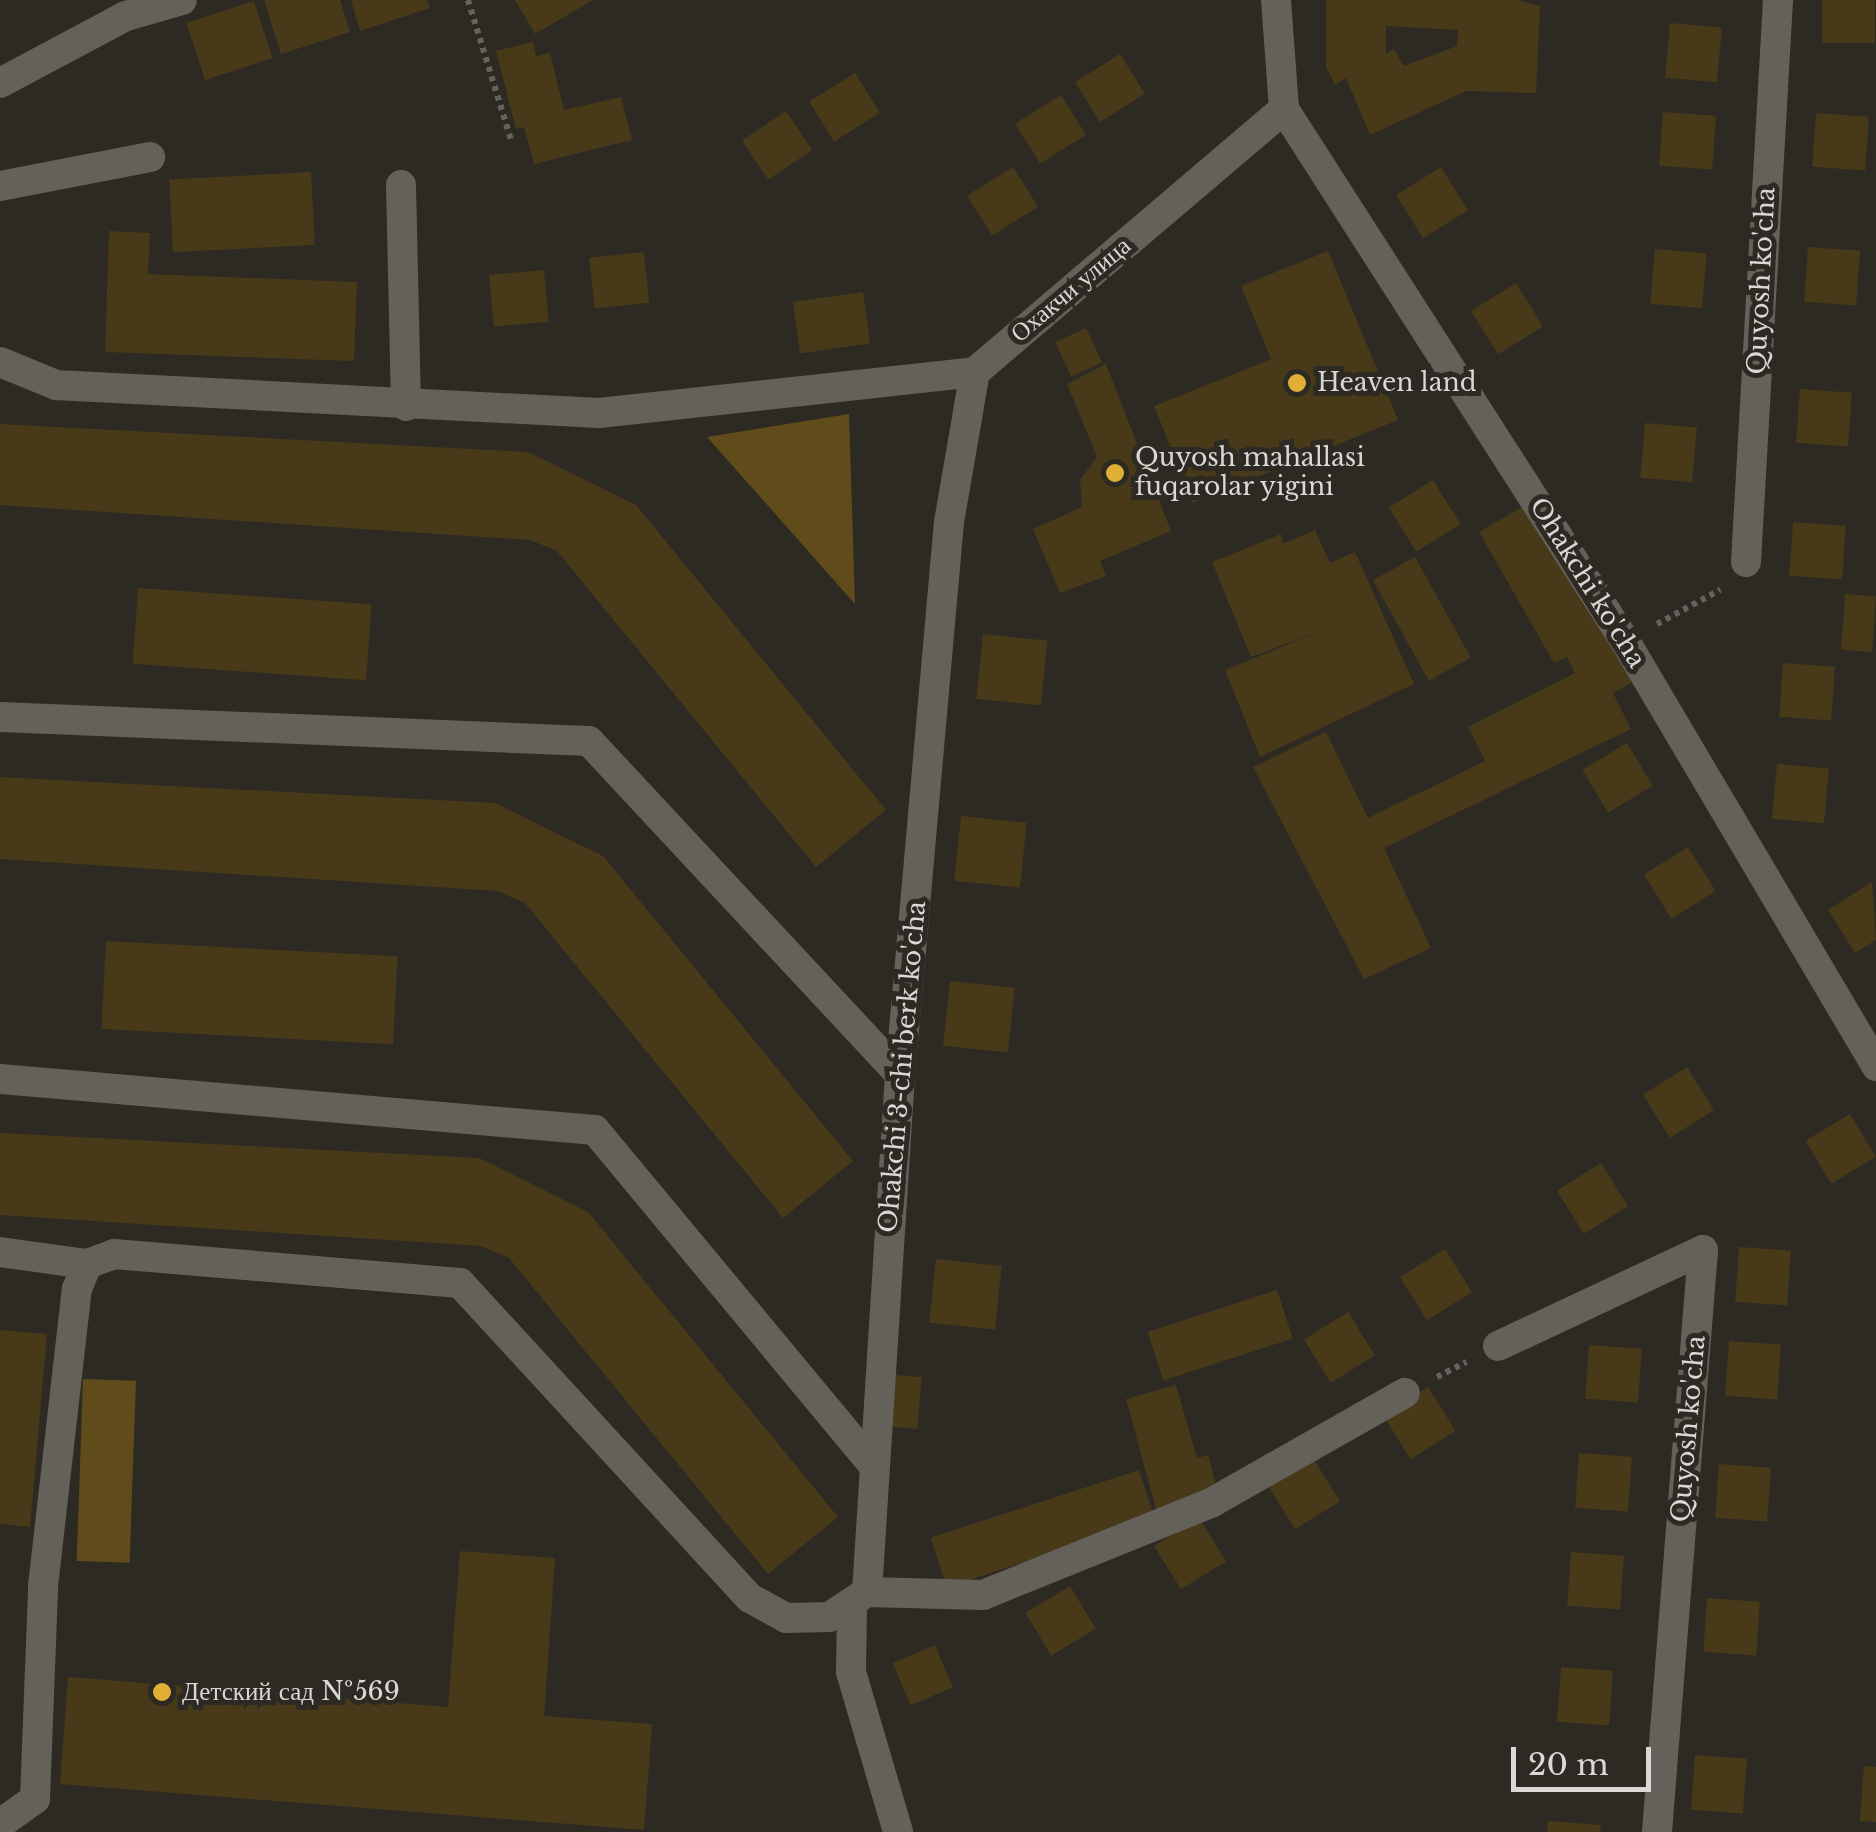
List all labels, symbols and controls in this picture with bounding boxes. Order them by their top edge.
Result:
street label: Quyosh ko'cha [1742,187,1782,375]
street label: Охакчи улица [1005,231,1137,349]
place label: Heaven land [1317,368,1477,398]
marker: Heaven land [1286,372,1308,394]
place label: Quyosh mahallasi fuqarolar yigini [1135,444,1365,503]
marker: Quyosh mahallasi fuqarolar yigini [1104,462,1126,484]
street label: Ohakchi ko'cha [1523,492,1651,674]
street label: Ohakchi 3-chi berk ko'cha [874,900,932,1234]
street label: Quyosh ko'cha [1666,1334,1712,1524]
place label: Детский сад №569 [182,1677,400,1707]
marker: Детский сад №569 [151,1681,173,1703]
scale bar [1516,1727,1656,1789]
text: 20 m [1528,1746,1609,1783]

